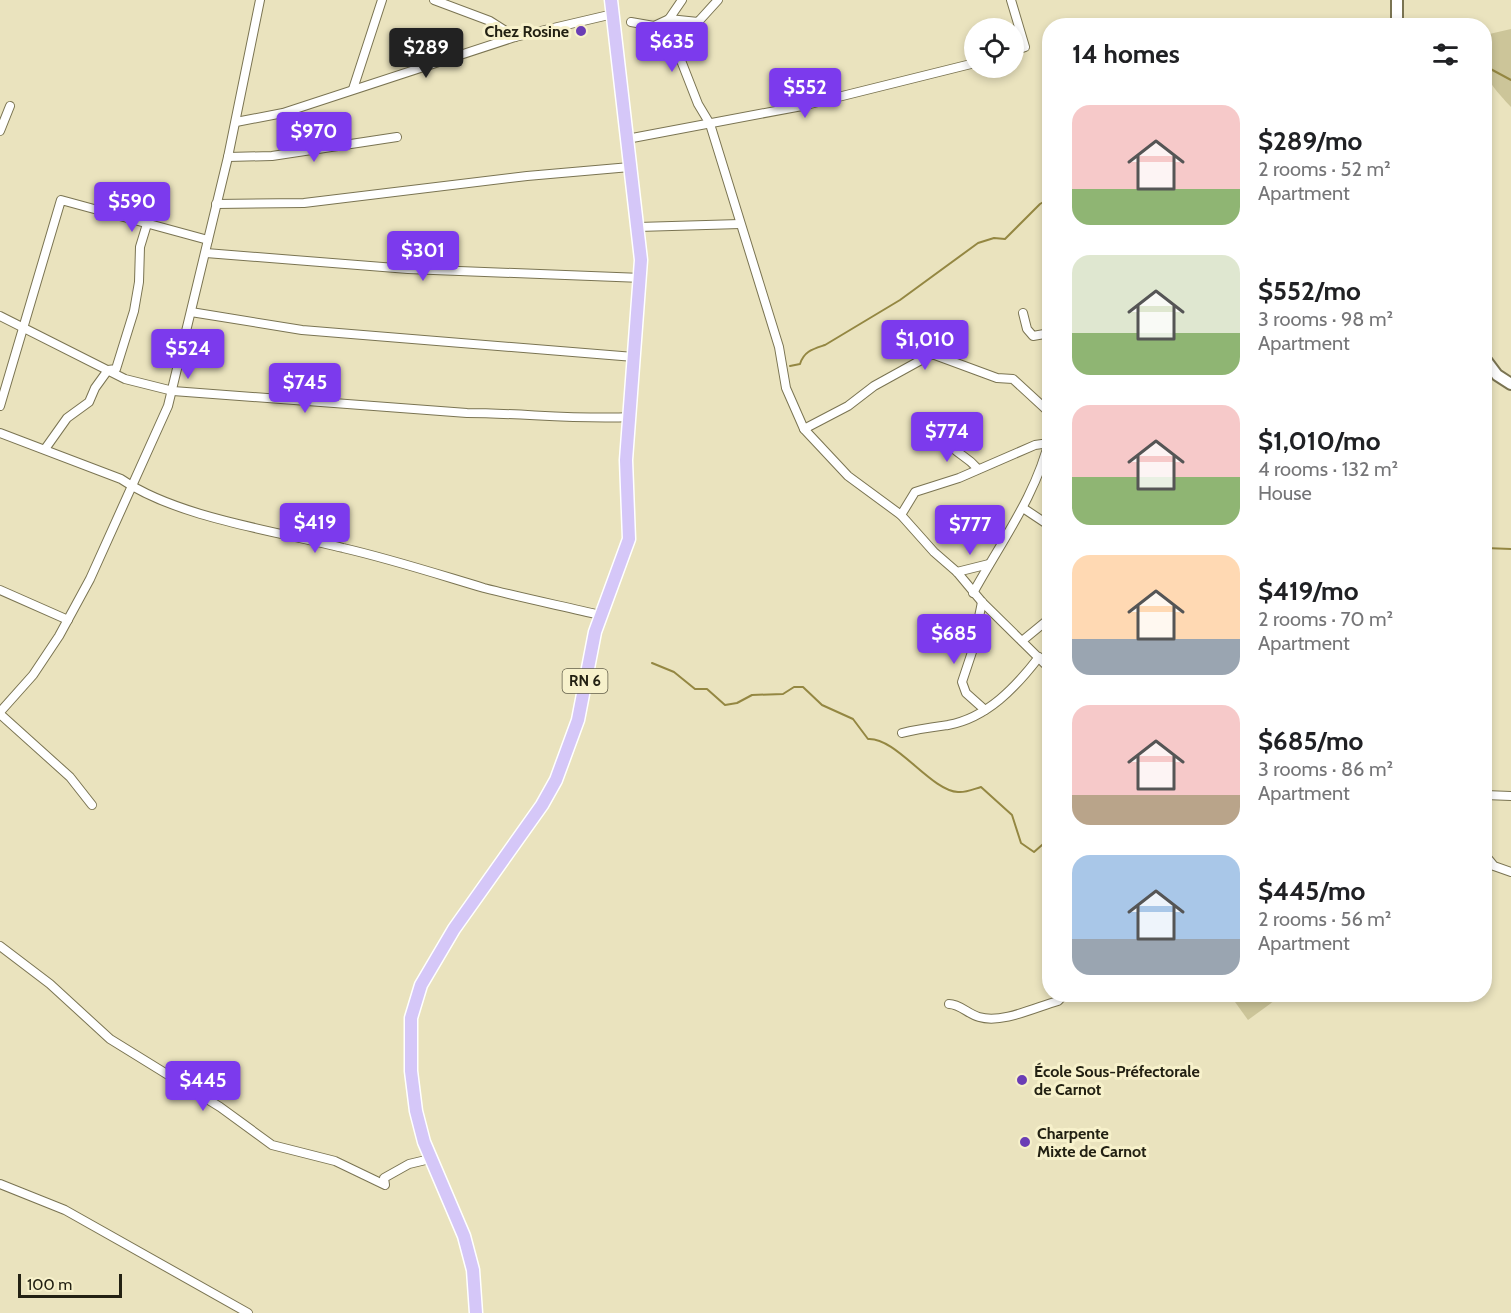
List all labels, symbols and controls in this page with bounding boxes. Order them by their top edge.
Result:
map controls [964,18,1024,78]
button: locate [964,18,1024,78]
place label: Chez Rosine [485,22,569,41]
pin: $635 [636,22,708,73]
marker: Chez Rosine [574,24,588,38]
pin: $289 [390,28,462,79]
text: $635 [650,29,694,53]
text: $289 [403,35,449,59]
text: 14 homes [1072,38,1180,70]
icon: filters [1429,38,1462,71]
pin: $552 [769,68,841,119]
text: $552 [783,75,827,99]
pin: $970 [278,112,350,163]
text: $970 [291,119,337,143]
text: $289/mo [1258,125,1362,157]
icon: home [1120,129,1192,201]
text: 2 rooms · 52 m² [1258,157,1391,181]
text: Apartment [1258,181,1350,205]
pin: $590 [96,182,168,233]
text: $590 [108,189,156,213]
pin: $301 [387,231,459,282]
text: $301 [401,238,445,262]
text: $552/mo [1258,275,1361,307]
icon: home [1120,279,1192,351]
text: 3 rooms · 98 m² [1258,307,1393,331]
pin: $1,010 [876,320,974,371]
text: $1,010 [895,327,955,351]
pin: $524 [152,329,224,380]
text: Apartment [1258,331,1350,355]
text: $524 [165,336,211,360]
pin: $745 [269,363,341,414]
text: $745 [283,370,327,394]
pin: $774 [911,412,983,463]
text: $774 [925,419,969,443]
text: $1,010/mo [1258,425,1381,457]
icon: home [1120,429,1192,501]
text: 4 rooms · 132 m² [1258,457,1398,481]
text: House [1258,481,1312,505]
pin: $419 [279,503,351,554]
pin: $777 [934,505,1006,556]
text: $419 [294,510,336,534]
text: $777 [949,512,991,536]
text: $419/mo [1258,575,1359,607]
icon: home [1120,579,1192,651]
text: 2 rooms · 70 m² [1258,607,1393,631]
pin: $685 [918,614,990,665]
text: $685 [931,621,977,645]
text: Apartment [1258,631,1350,655]
road number: RN 6 [562,669,608,693]
text: $685/mo [1258,725,1363,757]
icon: home [1120,729,1192,801]
text: 3 rooms · 86 m² [1258,757,1393,781]
text: Apartment [1258,781,1350,805]
text: $445/mo [1258,875,1365,907]
icon: home [1120,879,1192,951]
text: 2 rooms · 56 m² [1258,907,1391,931]
text: Apartment [1258,931,1350,955]
pin: $445 [167,1061,239,1112]
place label: École Sous-Préfectorale de Carnot [1034,1062,1200,1099]
text: $445 [179,1068,227,1092]
marker: École Sous-Préfectorale de Carnot [1015,1073,1029,1087]
place label: Charpente Mixte de Carnot [1037,1124,1147,1161]
marker: Charpente Mixte de Carnot [1018,1135,1032,1149]
scale bar [18,1271,122,1298]
text: 100 m [27,1275,72,1294]

